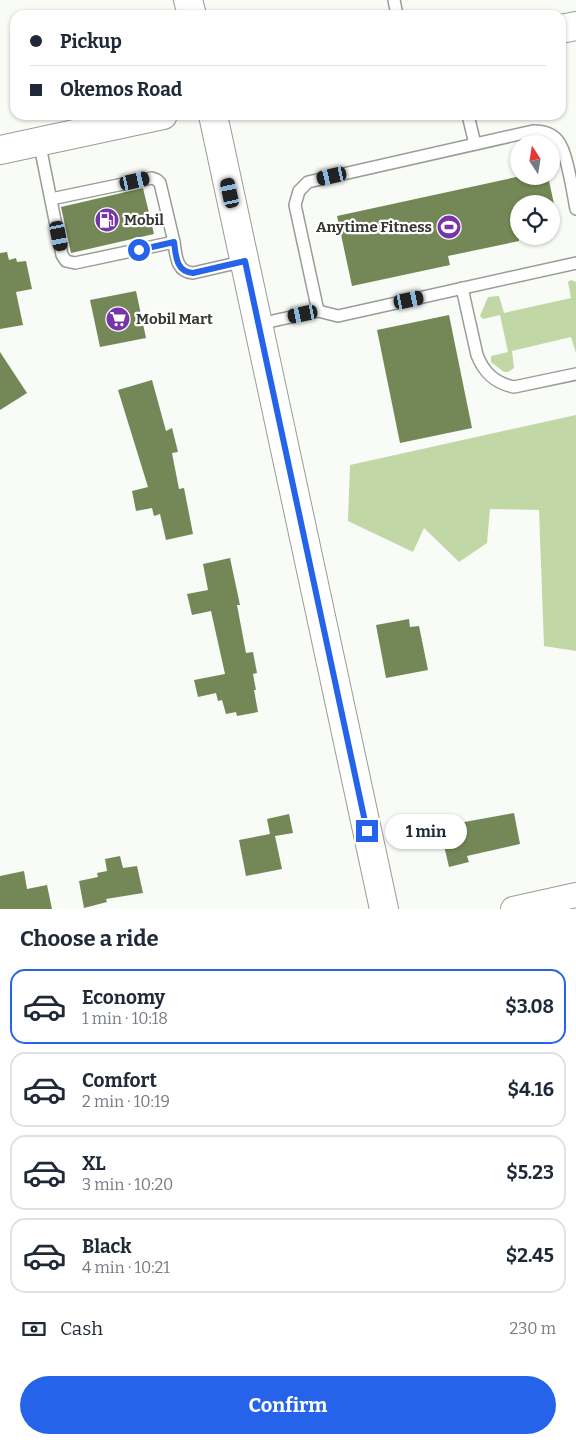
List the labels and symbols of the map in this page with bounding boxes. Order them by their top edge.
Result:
north arrow [510,135,560,185]
car [315,165,348,187]
car [118,170,151,192]
car [219,177,240,209]
fuel station icon: Mobil [94,207,120,233]
place label: Mobil [124,211,164,229]
sports icon: Anytime Fitness [436,214,462,240]
place label: Anytime Fitness [316,218,432,236]
car [48,220,69,252]
route start [128,239,150,261]
car [392,290,425,310]
car [286,304,319,324]
supermarket icon: Mobil Mart [105,306,131,332]
place label: Mobil Mart [136,310,213,328]
callout: 1 min [384,814,467,848]
route end [356,820,378,842]

